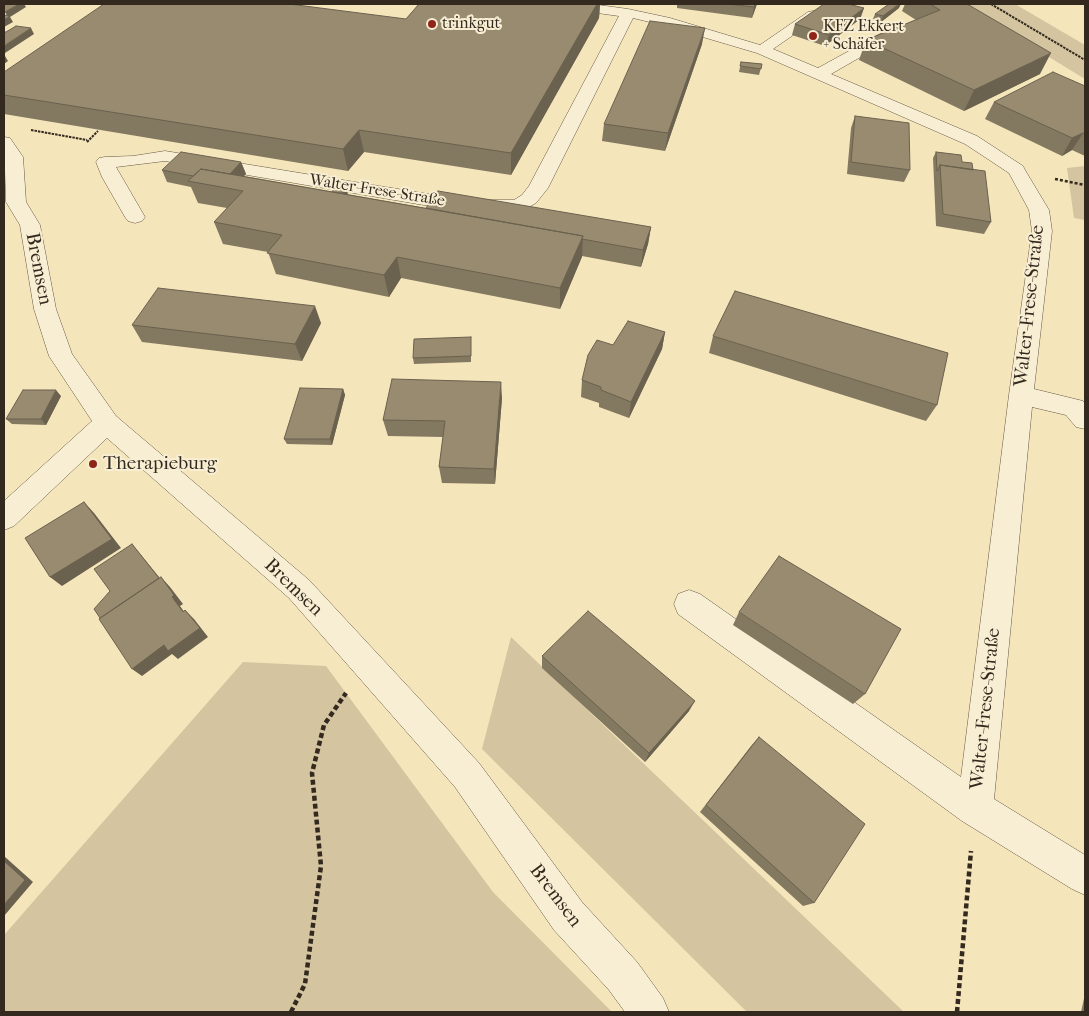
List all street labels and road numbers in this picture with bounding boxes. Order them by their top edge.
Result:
street label: Walter-Frese-Straße [308,171,446,211]
street label: Walter-Frese-Straße [1010,224,1050,388]
street label: Bremsen [20,231,56,307]
street label: Bremsen [259,554,327,622]
street label: Walter-Frese-Straße [966,627,1006,791]
street label: Bremsen [524,860,586,932]

